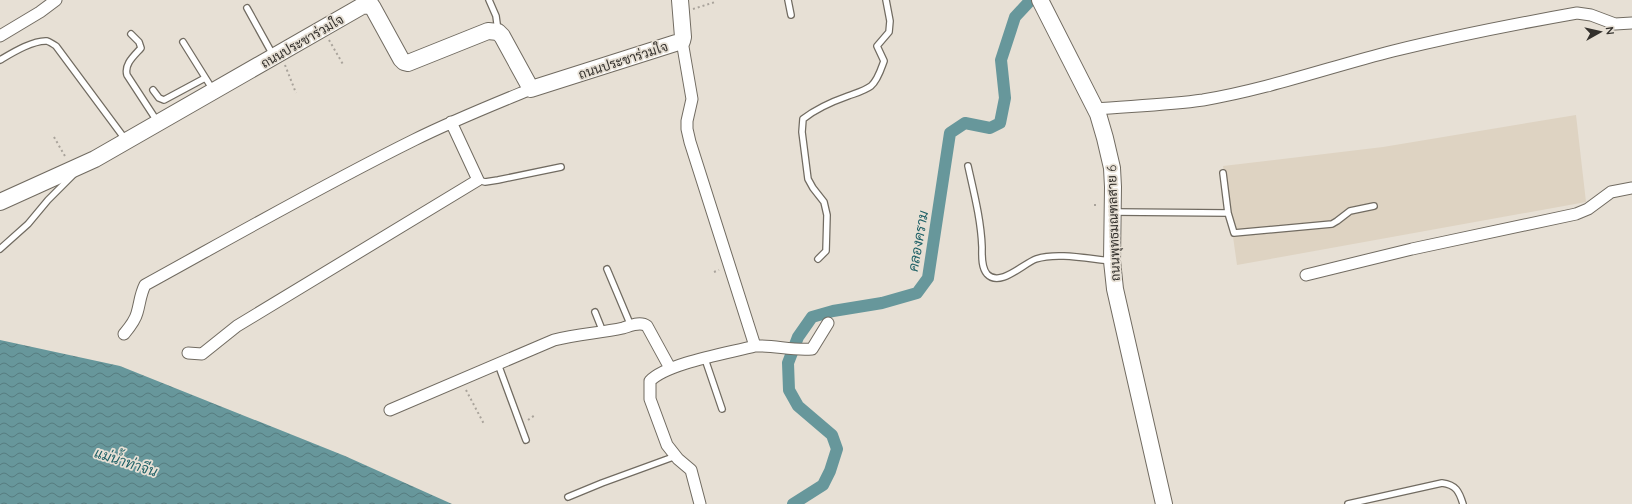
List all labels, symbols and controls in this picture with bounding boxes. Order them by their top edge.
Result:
street label: ถนนประชาร่วมใจ [258,11,346,71]
north arrow [1580,12,1620,52]
text: N [1602,26,1617,36]
street label: ถนนประชาร่วมใจ [576,38,670,82]
street label: ถนนพุทธมณฑลสาย 6 [1103,164,1125,281]
water label: คลองคราม [904,209,932,273]
water label: แม่น้ำท่าจีน [92,441,161,481]

